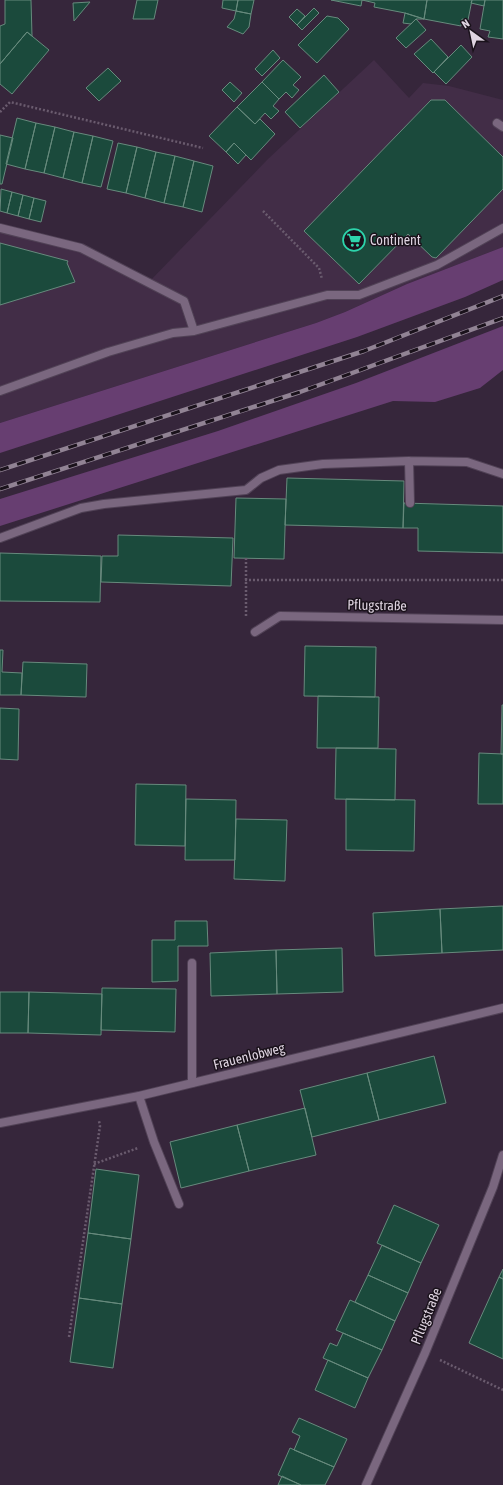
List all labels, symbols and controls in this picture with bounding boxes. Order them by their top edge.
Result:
north arrow [451,12,491,52]
text: N [460,17,472,30]
supermarket icon: Continent [341,227,367,253]
place label: Continent [370,232,421,248]
street label: Pflugstraße [347,596,407,614]
street label: Frauenlobweg [212,1039,286,1073]
street label: Pflugstraße [407,1285,445,1347]

